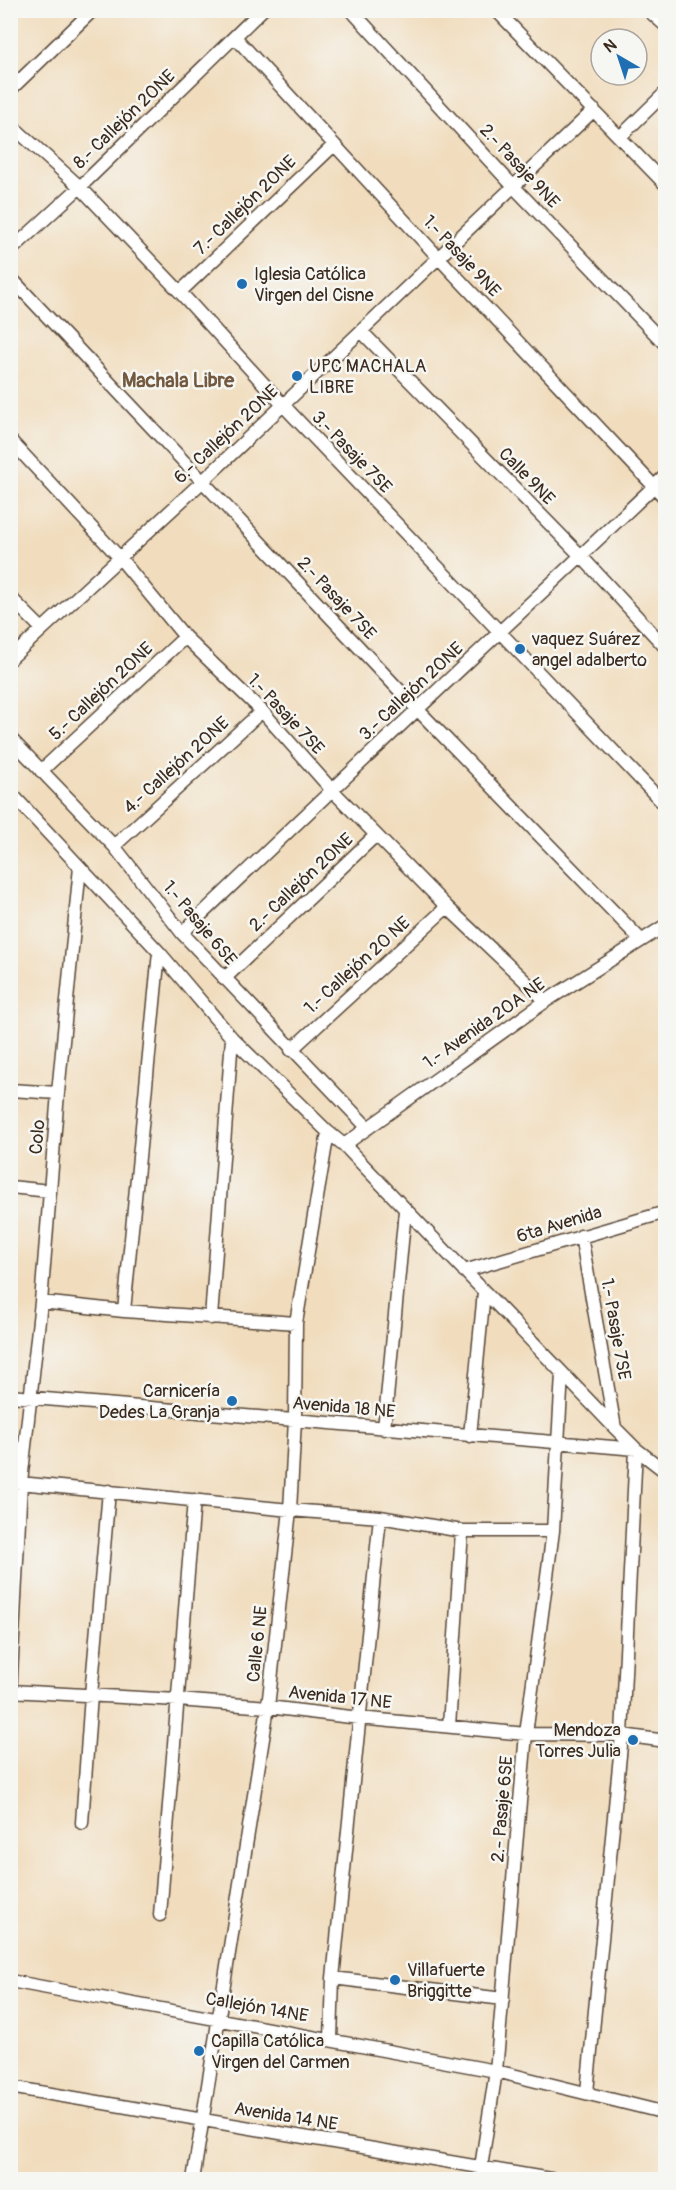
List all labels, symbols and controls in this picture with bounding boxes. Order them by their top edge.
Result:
north arrow [589,27,649,87]
text: N [600,35,621,57]
street label: 8.- Callejón 20NE [68,65,180,174]
street label: 2.- Pasaje 9NE [475,119,565,213]
street label: 7.- Callejón 20NE [189,151,302,260]
street label: 1.- Pasaje 9NE [418,210,506,302]
place label: Iglesia Católica Virgen del Cisne [254,263,374,307]
marker: Iglesia Católica Virgen del Cisne [235,277,249,291]
place label: UPC MACHALA LIBRE [309,355,427,399]
district label: Machala Libre [122,368,235,393]
marker: UPC MACHALA LIBRE [290,369,304,383]
street label: 6.- Callejón 20NE [169,380,284,489]
street label: 3.- Pasaje 7SE [307,406,397,498]
street label: Calle 9NE [493,443,560,510]
street label: 2.- Pasaje 7SE [292,552,381,645]
place label: vaquez Suárez angel adalberto [531,628,647,672]
street label: 5.- Callejón 20NE [44,637,158,746]
street label: 3.- Callejón 20NE [354,637,468,746]
marker: vaquez Suárez angel adalberto [513,642,527,656]
street label: 1.- Pasaje 7SE [242,669,329,760]
street label: 4.- Callejón 20NE [119,712,234,819]
street label: 2.- Callejón 20NE [244,828,358,937]
street label: 1.- Pasaje 6SE [157,876,242,970]
street label: 1.- Callejón 20 NE [299,912,415,1019]
street label: 1.- Avenida 20A NE [419,973,550,1074]
street label: Colo [25,1118,50,1155]
street label: 6ta Avenida [514,1201,604,1248]
street label: 1.- Pasaje 7SE [595,1276,636,1382]
place label: Carnicería Dedes La Granja [99,1380,220,1424]
street label: Avenida 18 NE [292,1392,396,1423]
marker: Carnicería Dedes La Granja [225,1394,239,1408]
street label: Calle 6 NE [242,1605,273,1683]
street label: Avenida 17 NE [287,1681,393,1714]
place label: Mendoza Torres Julia [535,1719,621,1763]
marker: Mendoza Torres Julia [626,1733,640,1747]
street label: 2.- Pasaje 6SE [486,1755,519,1863]
place label: Villafuerte Briggitte [407,1959,485,2003]
marker: Villafuerte Briggitte [388,1973,402,1987]
street label: Callejón 14NE [204,1987,310,2028]
place label: Capilla Católica Virgen del Carmen [211,2030,350,2074]
marker: Capilla Católica Virgen del Carmen [192,2044,206,2058]
street label: Avenida 14 NE [232,2097,339,2136]

